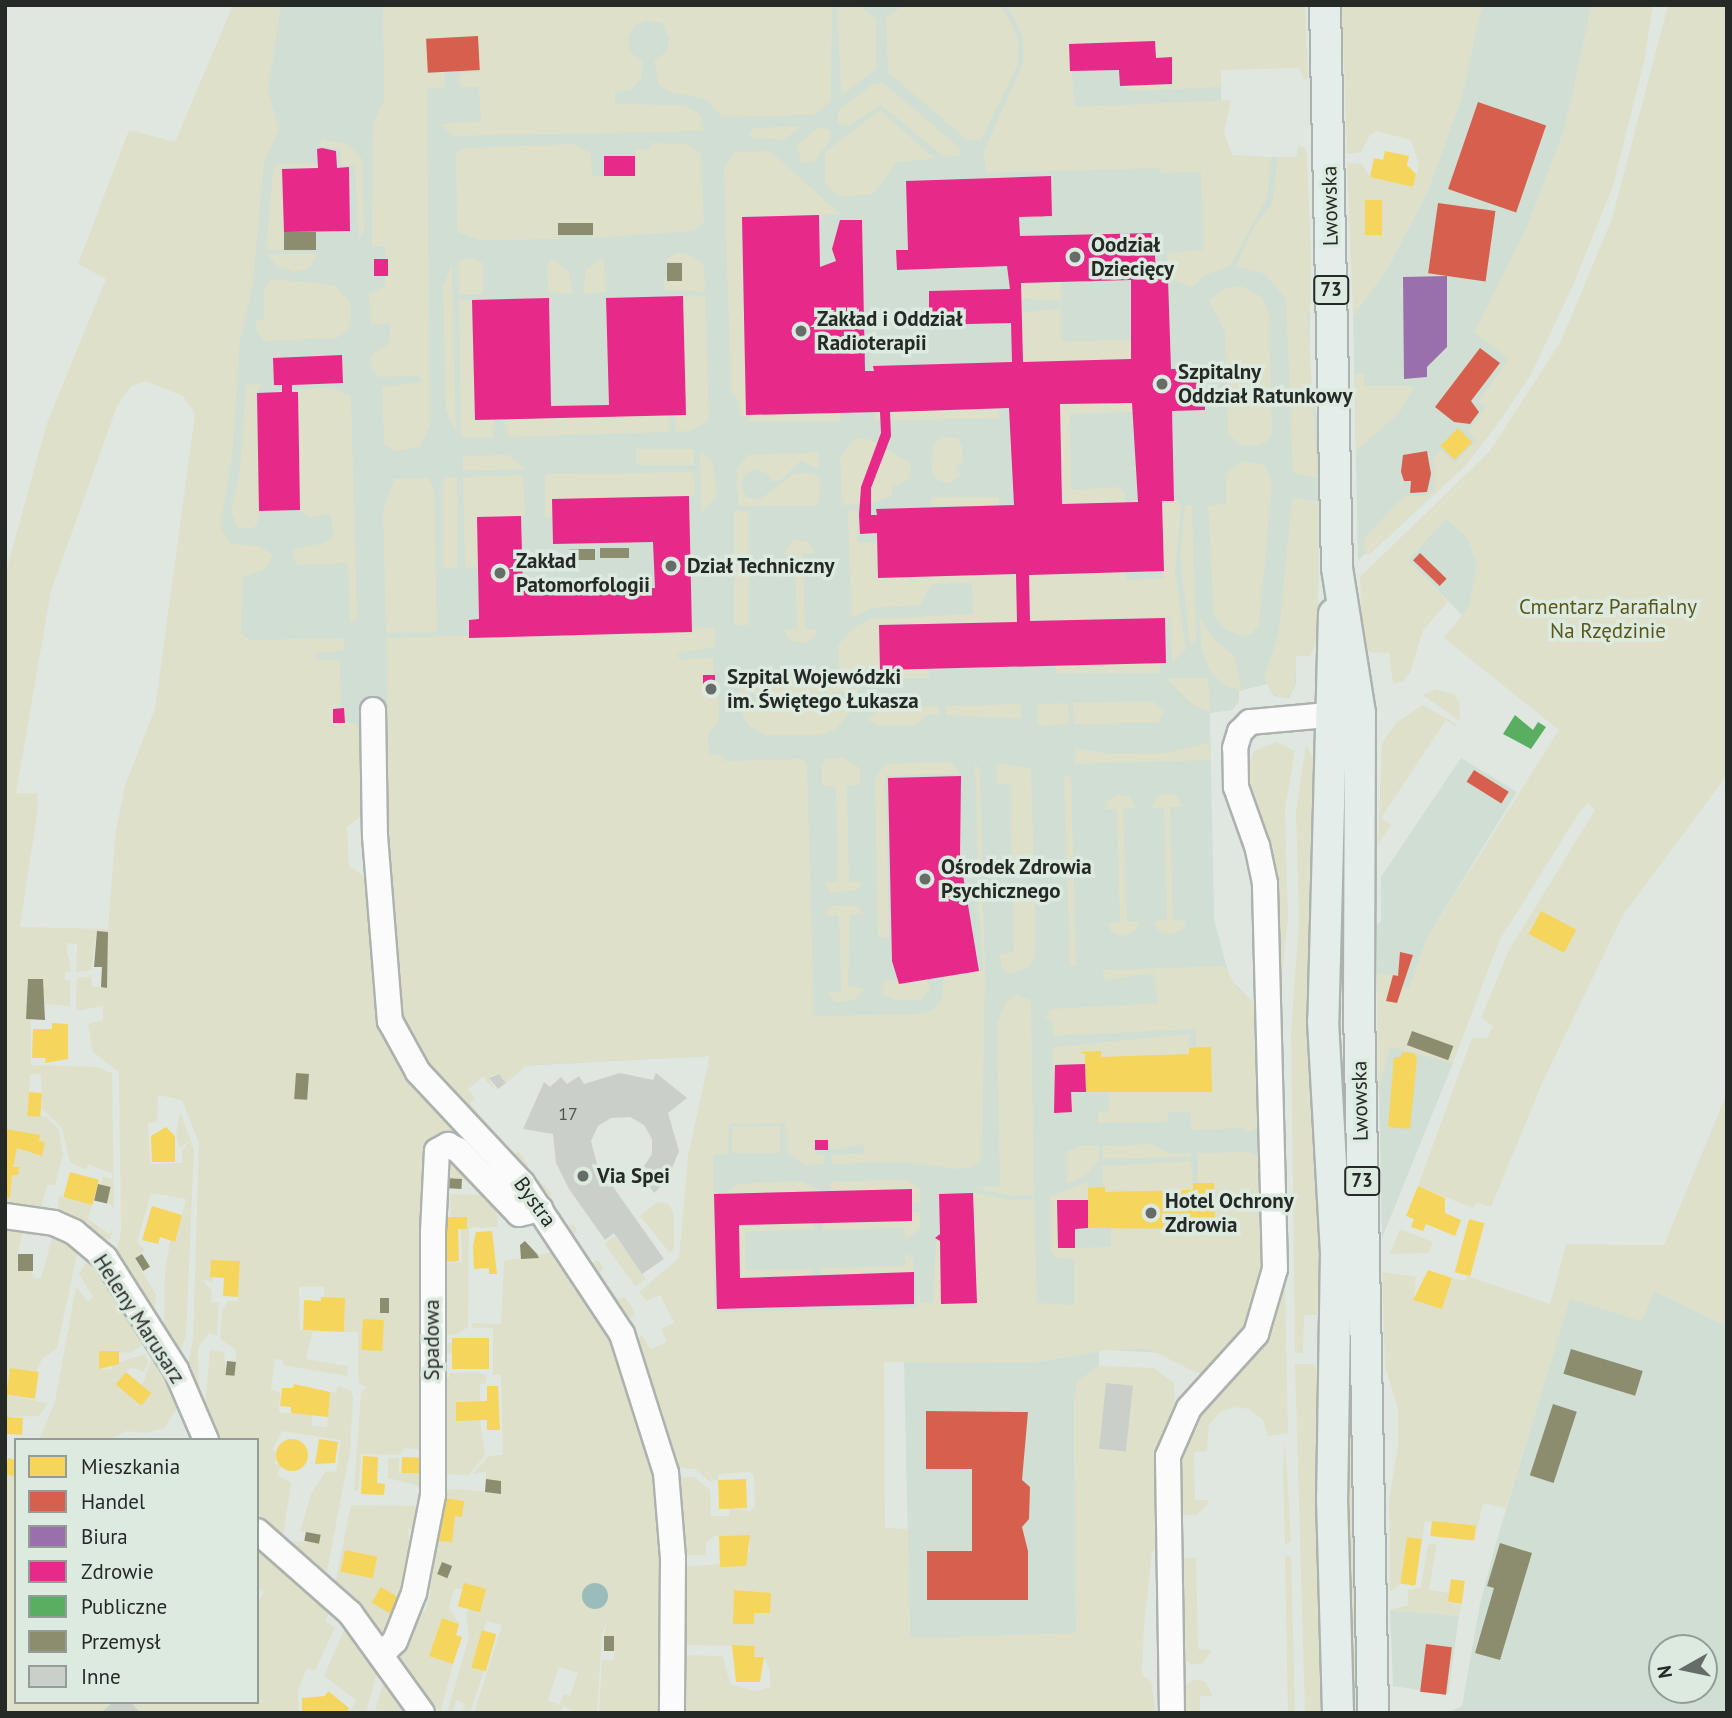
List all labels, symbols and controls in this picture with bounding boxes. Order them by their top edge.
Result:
street label: Lwowska [1317,166,1343,246]
place label: Oodział Dziecięcy [1091,232,1174,282]
marker: Oodział Dziecięcy [1065,247,1085,267]
road number: 73 [1312,274,1350,306]
place label: Zakład i Oddział Radioterapii [817,306,963,356]
marker: Zakład i Oddział Radioterapii [791,321,811,341]
place label: Szpitalny Oddział Ratunkowy [1178,359,1353,409]
marker: Szpitalny Oddział Ratunkowy [1152,374,1172,394]
place label: Zakład Patomorfologii [516,548,650,598]
place label: Dział Techniczny [687,553,835,579]
marker: Dział Techniczny [661,556,681,576]
marker: Zakład Patomorfologii [490,563,510,583]
park label: Cmentarz Parafialny Na Rzędzinie [1519,594,1697,644]
place label: Szpital Wojewódzki im. Świętego Łukasza [727,664,920,714]
marker: Szpital Wojewódzki im. Świętego Łukasza [701,679,721,699]
place label: Ośrodek Zdrowia Psychicznego [941,854,1092,904]
marker: Ośrodek Zdrowia Psychicznego [915,869,935,889]
street label: Lwowska [1347,1061,1373,1141]
house number: 17 [558,1103,578,1125]
place label: Via Spei [597,1163,670,1189]
road number: 73 [1343,1166,1381,1196]
marker: Via Spei [575,1168,591,1184]
street label: Bystra [508,1172,562,1232]
place label: Hotel Ochrony Zdrowia [1165,1188,1294,1238]
marker: Hotel Ochrony Zdrowia [1143,1205,1159,1221]
street label: Heleny Marusarz [88,1249,190,1389]
street label: Spadowa [419,1299,445,1381]
legend [14,1438,259,1704]
text: Mieszkania [81,1453,180,1480]
text: Handel [81,1488,145,1515]
text: Biura [81,1523,128,1550]
text: Zdrowie [81,1558,154,1585]
text: Publiczne [81,1593,167,1620]
text: Przemysł [81,1628,161,1655]
north arrow [1648,1634,1718,1704]
text: Inne [81,1663,121,1690]
text: N [1651,1664,1677,1680]

